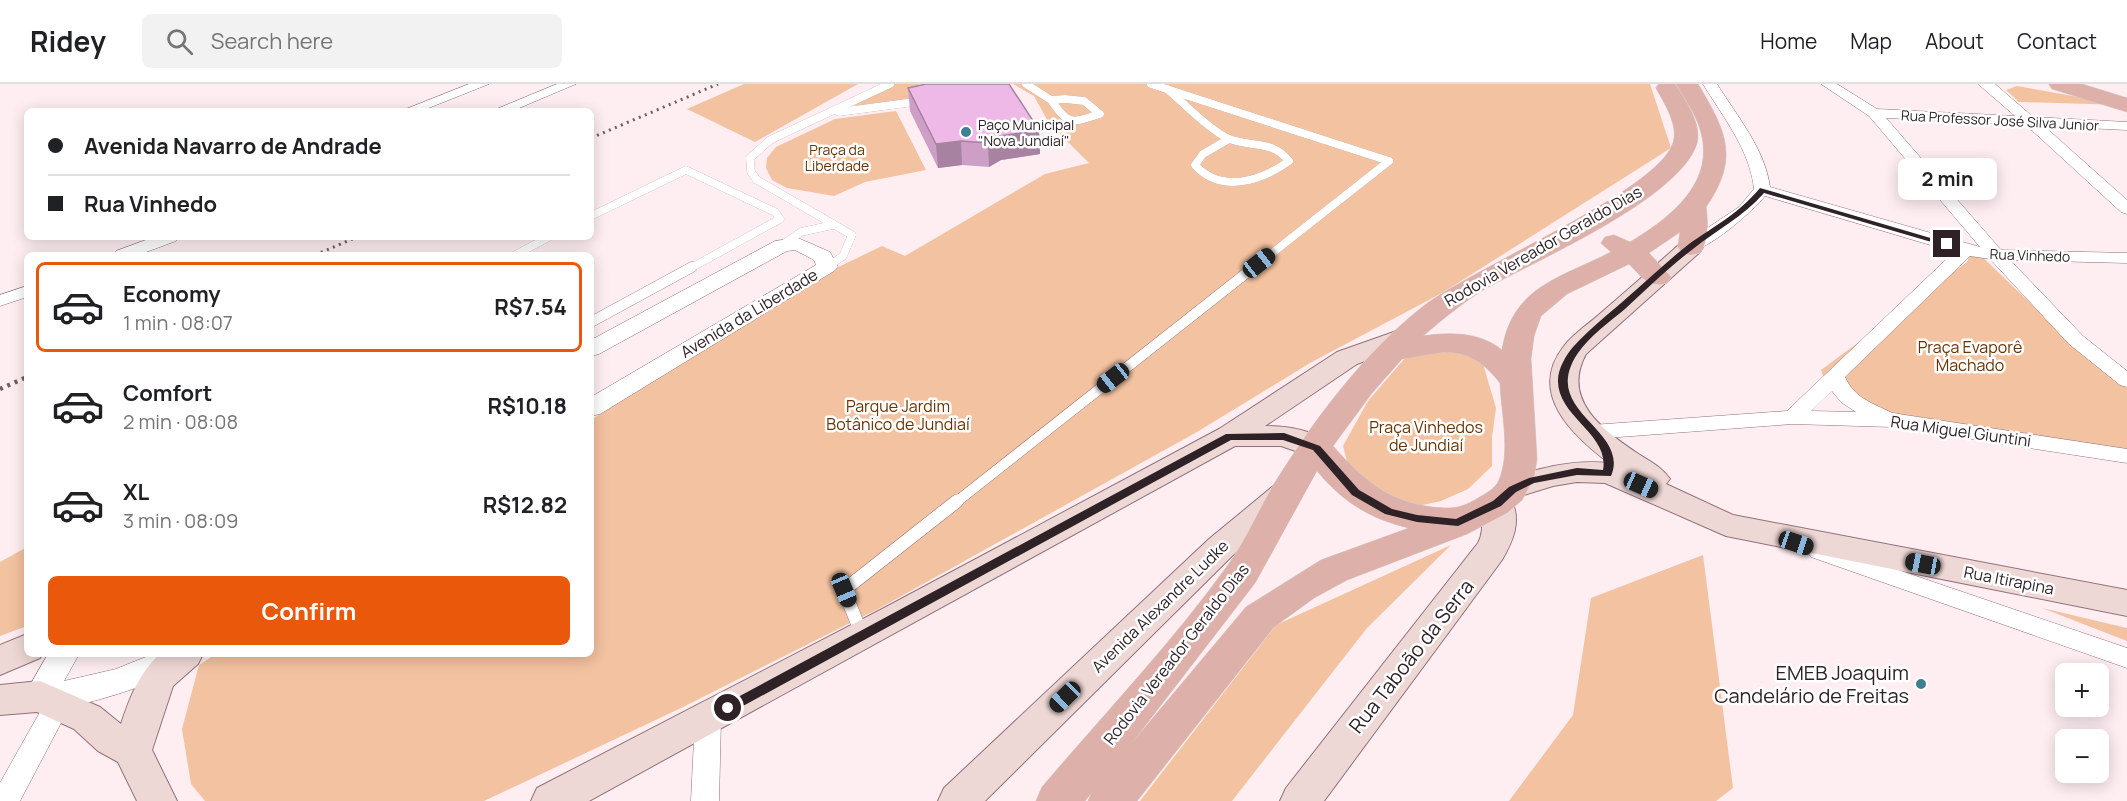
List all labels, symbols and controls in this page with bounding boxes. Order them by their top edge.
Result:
search box [142,14,562,68]
text: Ridey [30,22,106,60]
icon: search [163,25,196,58]
text: Search here [211,26,333,56]
text: Home [1760,27,1817,55]
text: Map [1850,27,1892,55]
text: About [1925,27,1984,55]
text: Contact [2017,27,2097,55]
street label: Rua Professor José Silva Junior [1901,105,2099,135]
place label: Paço Municipal "Nova Jundiaí" [978,115,1074,150]
marker: Paço Municipal "Nova Jundiaí" [959,125,973,139]
text: Avenida Navarro de Andrade [84,131,382,161]
park label: Praça da Liberdade [805,140,869,175]
callout: 2 min [1898,157,1996,199]
text: 2 min [1921,165,1974,192]
street label: Rodovia Vereador Geraldo Dias [1440,180,1646,312]
text: Rua Vinhedo [84,189,217,219]
route end [1933,230,1960,257]
street label: Rua Vinhedo [1989,244,2071,266]
car [1239,245,1279,281]
street label: Avenida da Liberdade [676,263,822,363]
text: Economy [123,279,221,309]
icon: car [51,280,105,334]
text: R$7.54 [494,292,567,322]
text: 1 min · 08:07 [123,309,233,336]
park label: Praça Evaporê Machado [1918,336,2022,376]
car [1093,360,1133,396]
text: Comfort [123,378,212,408]
icon: car [51,379,105,433]
text: R$10.18 [487,391,567,421]
park label: Parque Jardim Botânico de Jundiaí [826,395,970,435]
text: 2 min · 08:08 [123,408,238,435]
street label: Rua Miguel Giuntini [1889,410,2033,452]
park label: Praça Vinhedos de Jundiaí [1369,416,1483,456]
car [1621,469,1661,501]
text: XL [123,477,149,507]
icon: car [51,478,105,532]
text: R$12.82 [483,490,567,520]
text: 3 min · 08:09 [123,507,239,534]
car [1776,529,1816,557]
street label: Avenida Alexandre Ludke [1087,535,1233,677]
car [1904,552,1942,576]
street label: Rodovia Vereador Geraldo Dias [1098,559,1254,749]
street label: Rua Itirapina [1962,560,2056,600]
car [829,570,859,610]
street label: Rua Taboão da Serra [1342,574,1480,738]
button: Confirm [48,576,570,645]
place label: EMEB Joaquim Candelário de Freitas [1714,659,1909,709]
map controls [2055,663,2109,783]
button: + [2055,663,2109,717]
marker: EMEB Joaquim Candelário de Freitas [1914,677,1928,691]
car [1046,678,1084,716]
route start [714,694,741,721]
button: − [2055,729,2109,783]

